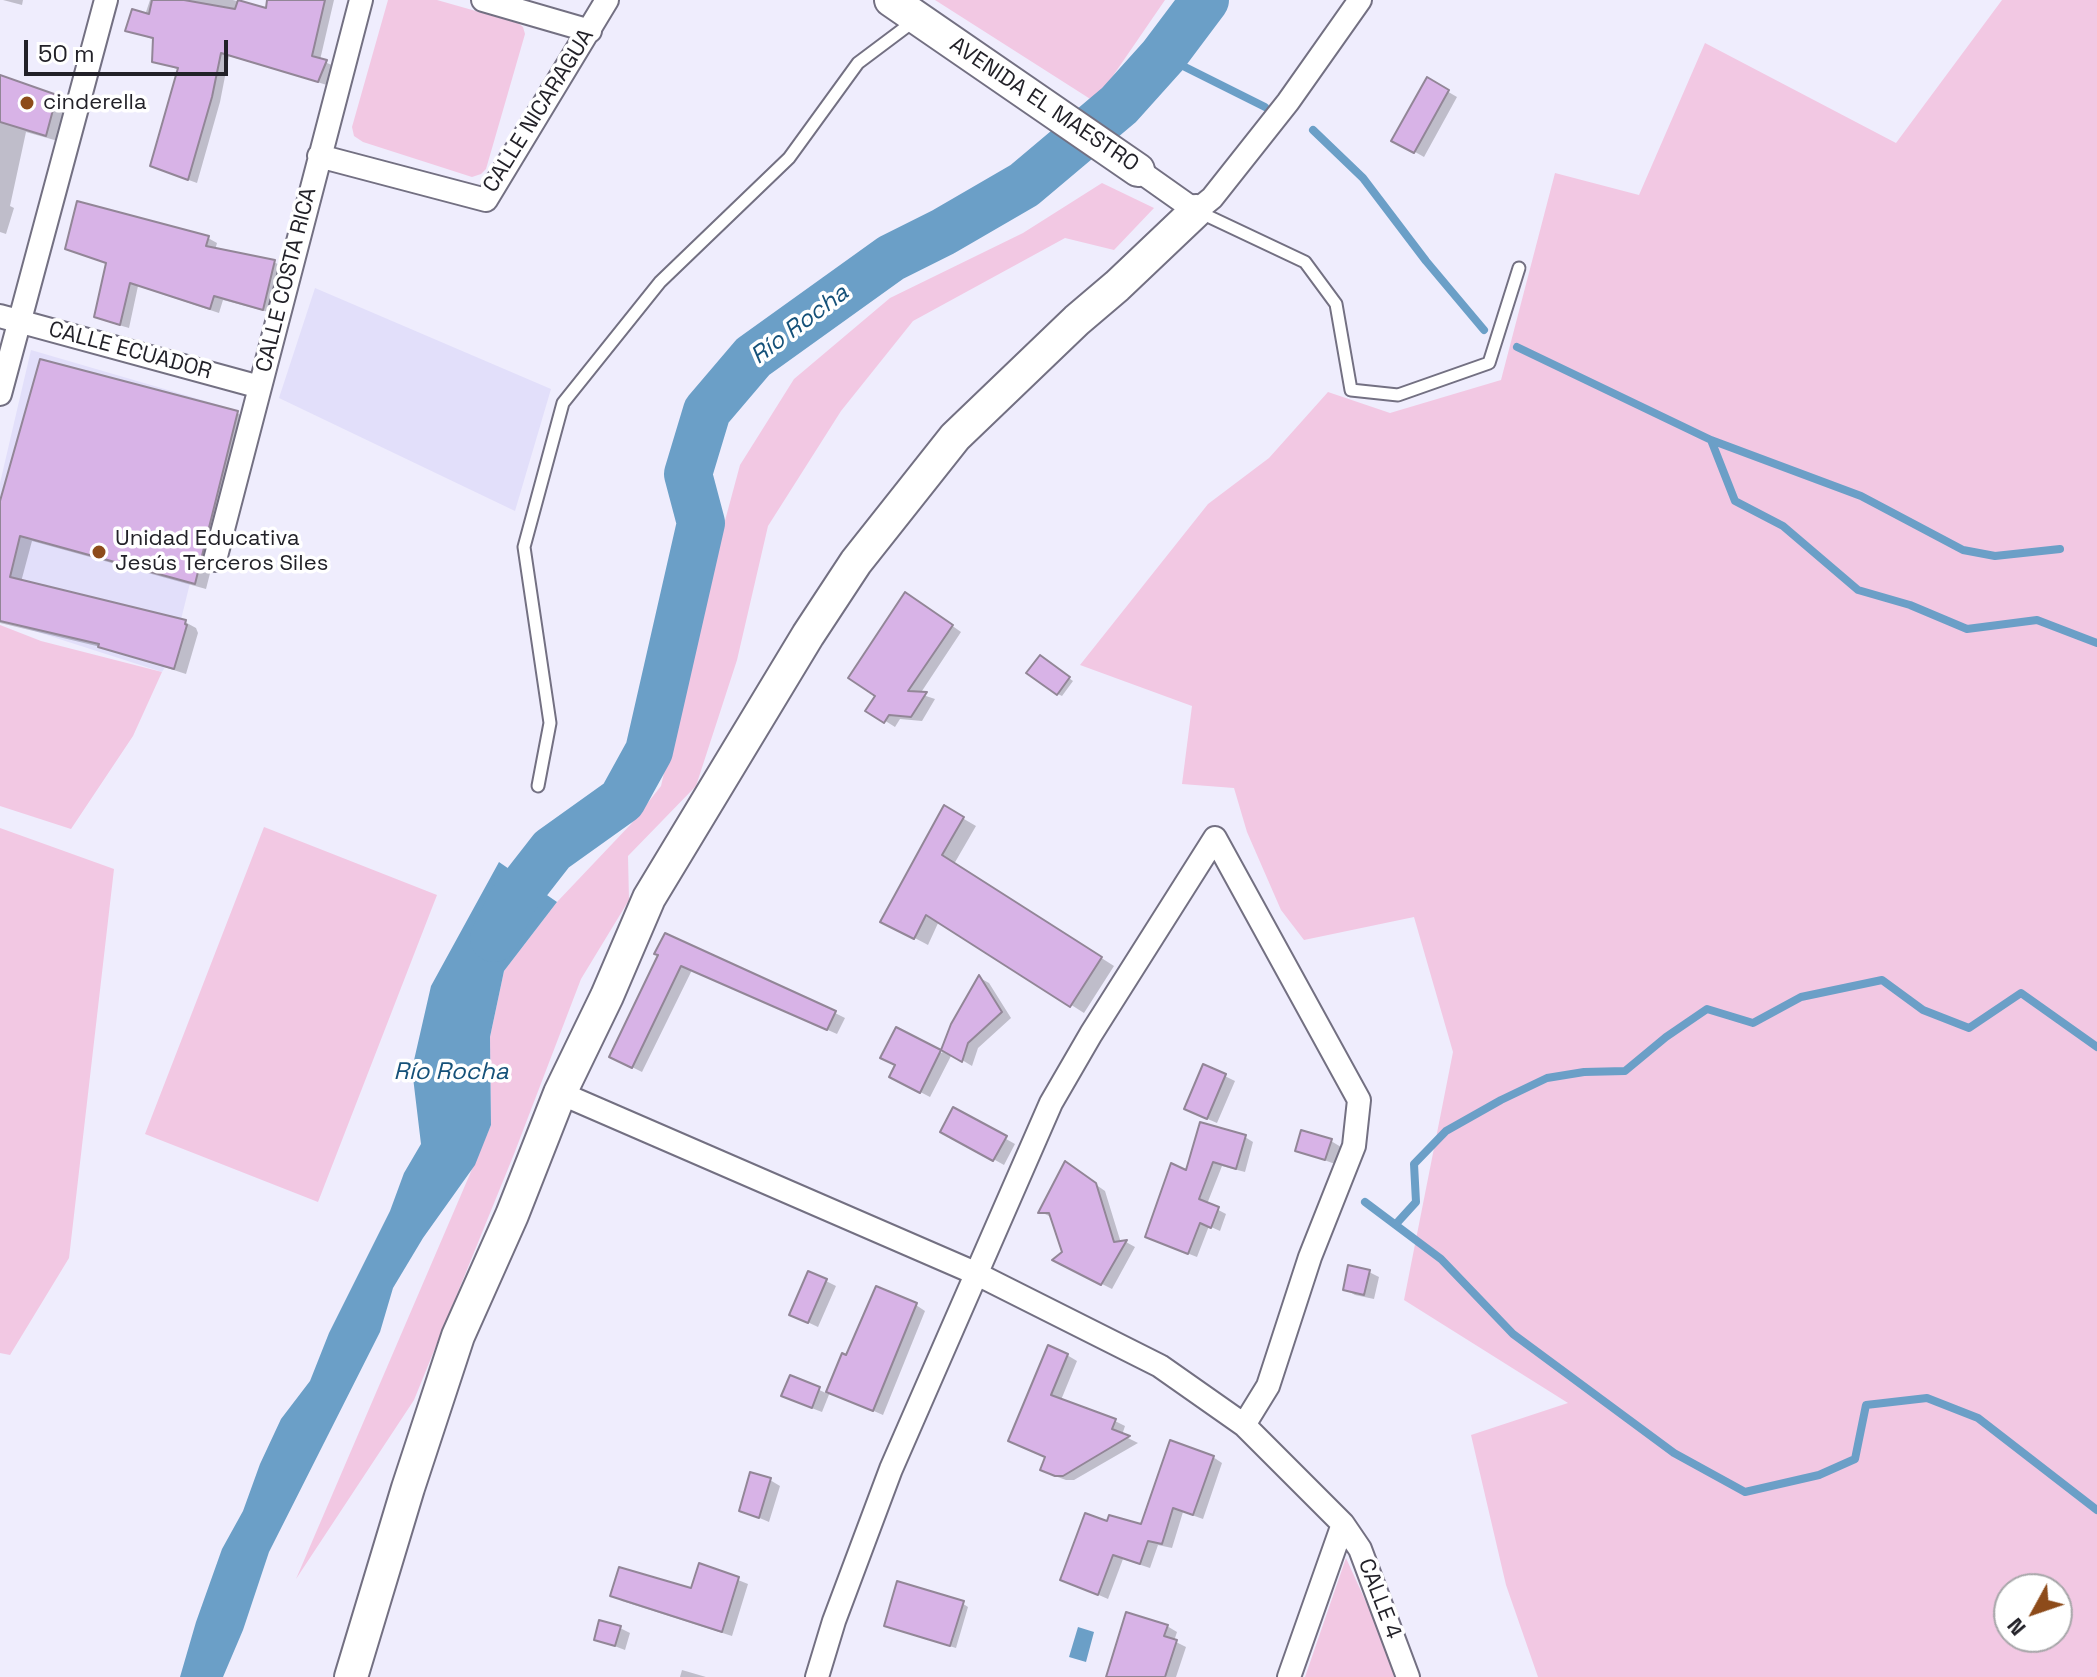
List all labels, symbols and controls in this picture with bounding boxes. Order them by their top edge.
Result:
scale bar [28,24,232,74]
street label: CALLE NICARAGUA [478,24,600,198]
street label: AVENIDA EL MAESTRO [944,32,1144,178]
text: 50 m [38,38,95,69]
place label: cinderella [43,90,147,116]
marker: cinderella [18,94,36,112]
street label: CALLE COSTA RICA [251,185,323,375]
water label: Río Rocha [745,279,855,371]
street label: CALLE ECUADOR [46,317,214,385]
place label: Unidad Educativa Jesús Terceros Siles [115,526,328,578]
marker: Unidad Educativa Jesús Terceros Siles [90,543,108,561]
water label: Río Rocha [394,1058,508,1086]
street label: CALLE 4 [1352,1555,1406,1643]
north arrow [1993,1573,2073,1653]
text: N [2001,1612,2032,1642]

